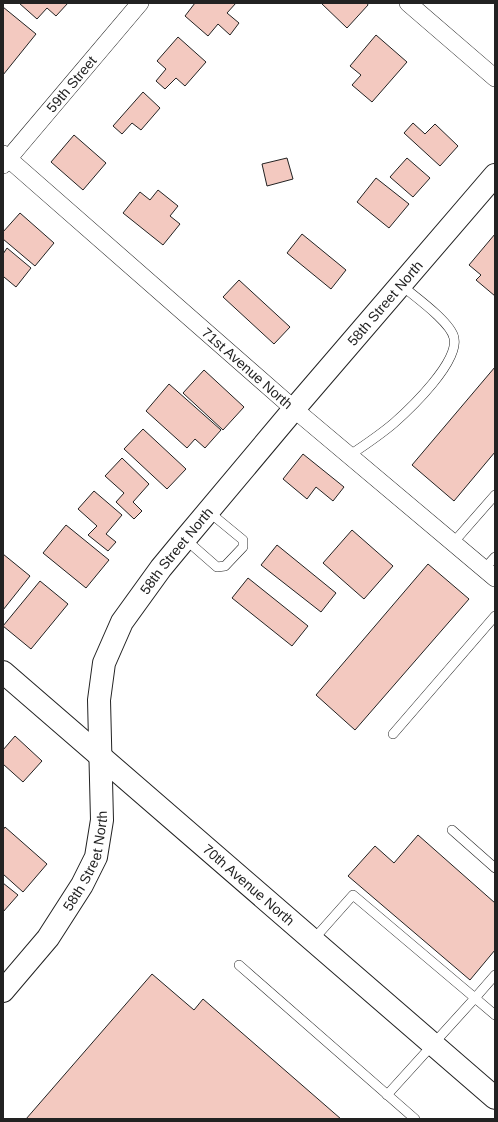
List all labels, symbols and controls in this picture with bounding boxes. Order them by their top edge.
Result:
street label: 59th Street [43,53,100,115]
street label: 58th Street North [344,257,426,349]
street label: 71st Avenue North [199,324,296,412]
street label: 58th Street North [137,504,216,597]
street label: 58th Street North [60,811,110,914]
street label: 70th Avenue North [200,841,298,929]

